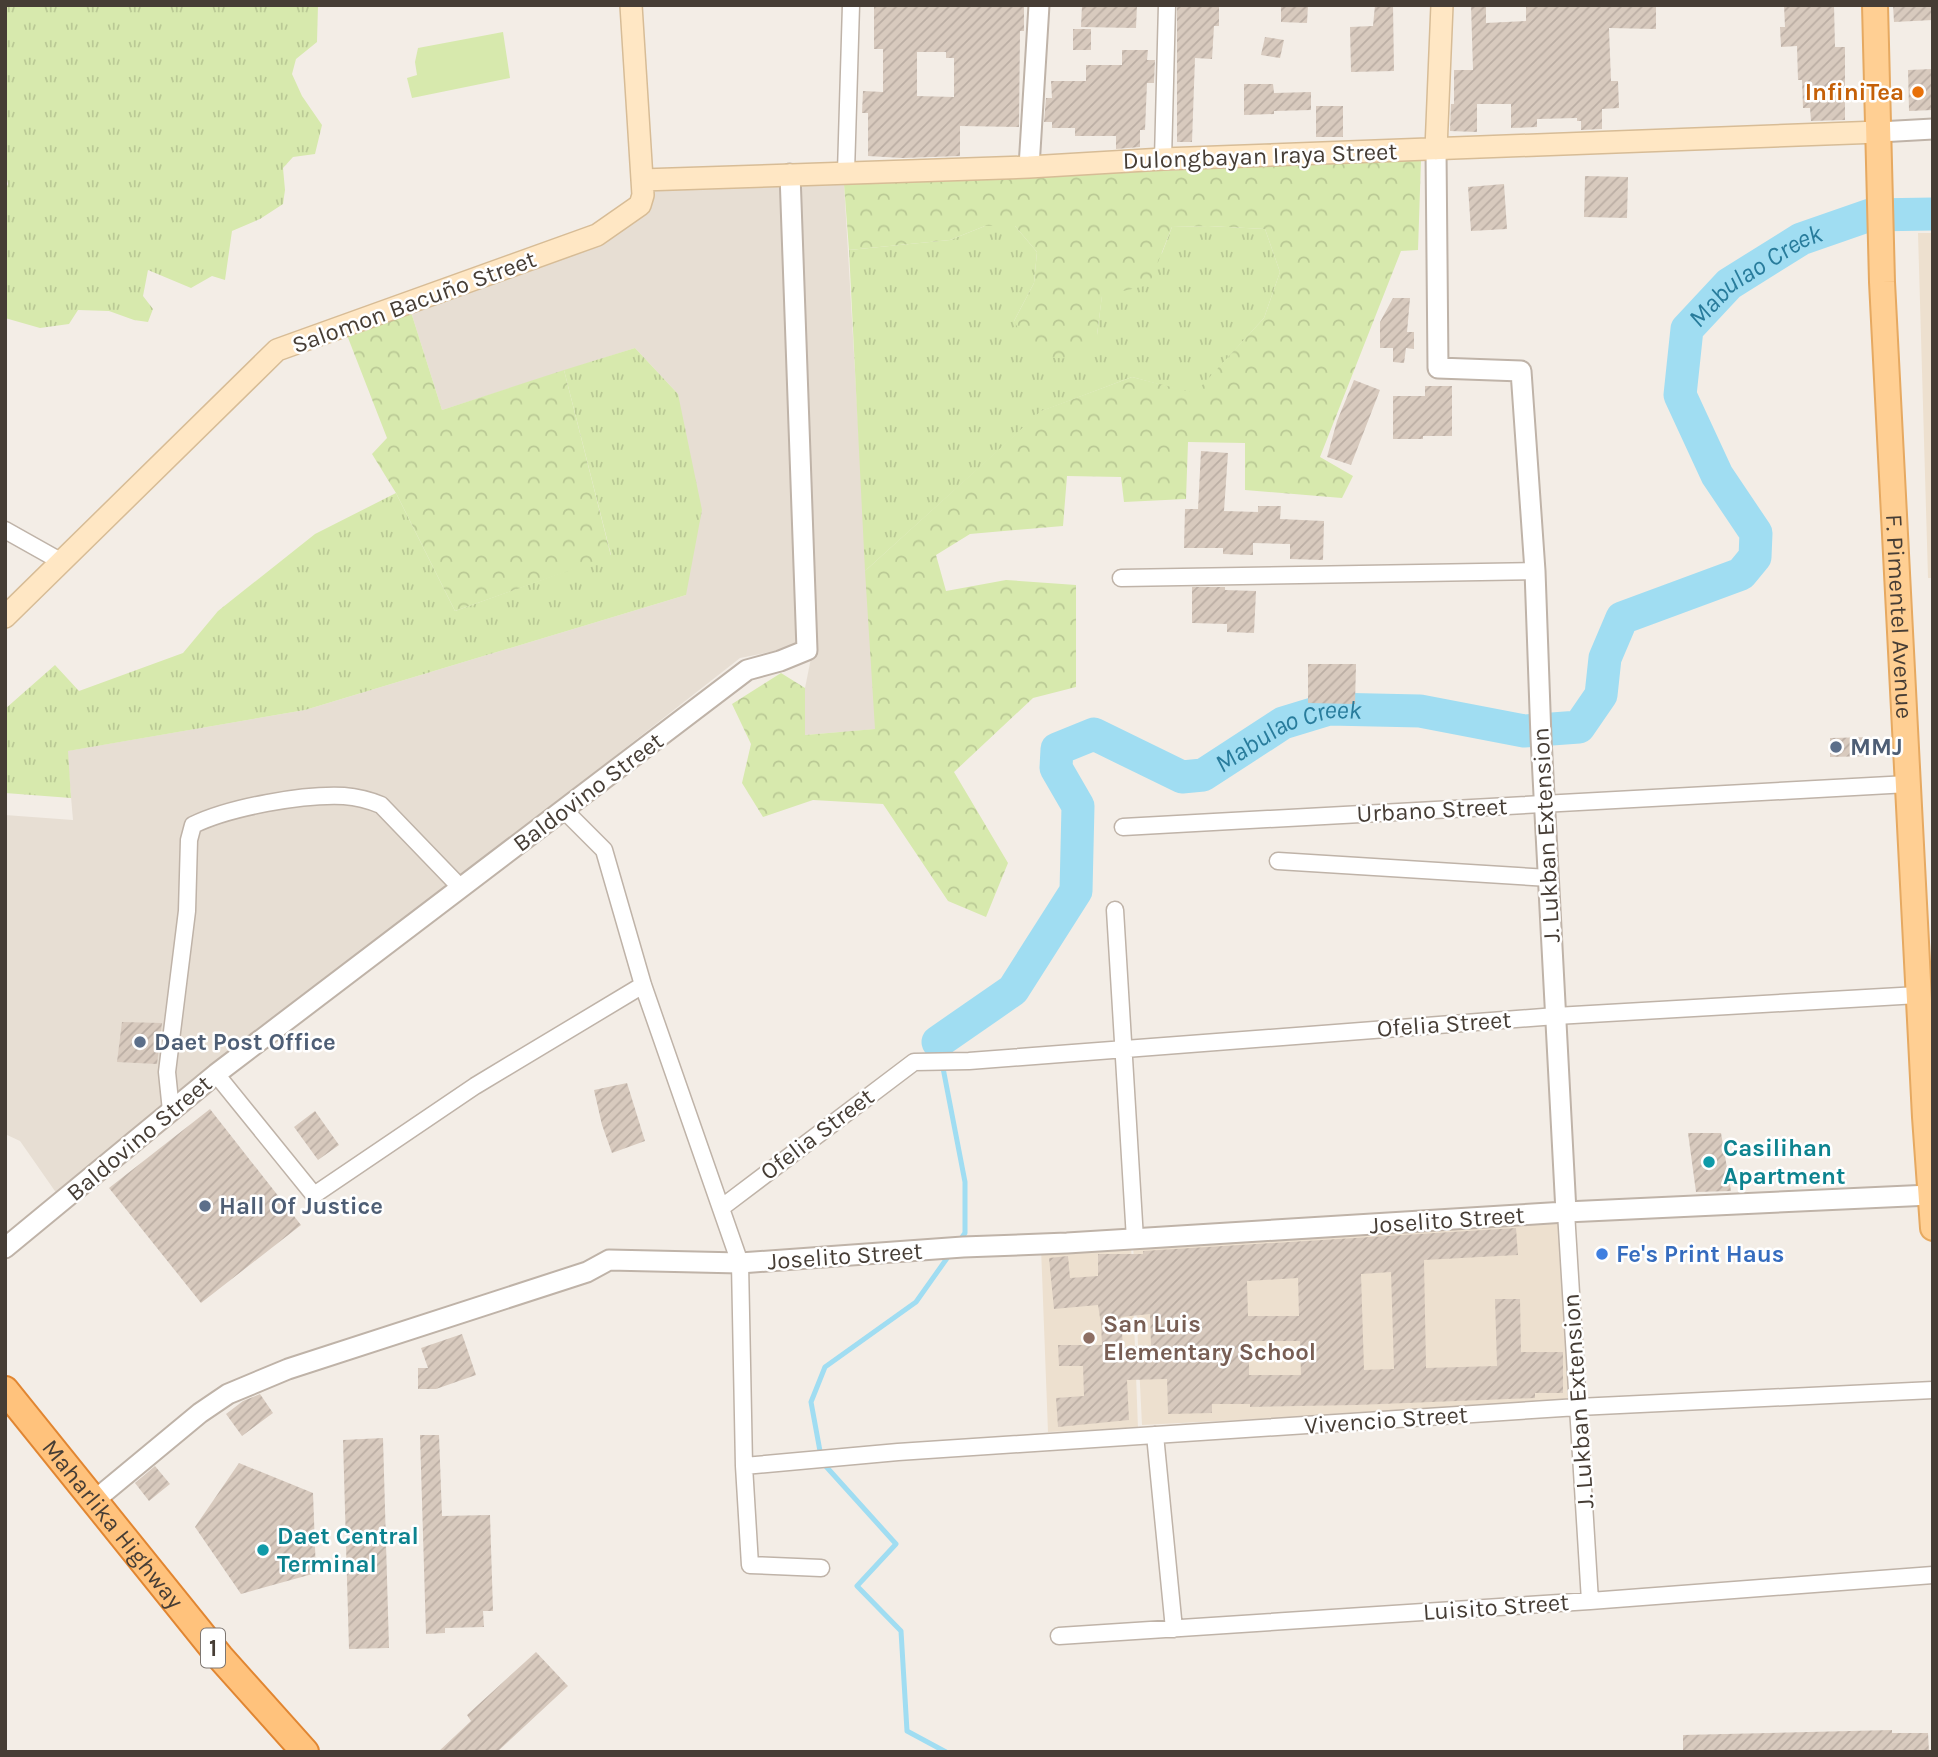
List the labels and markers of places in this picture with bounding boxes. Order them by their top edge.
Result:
place label: InfiniTea [1805,78,1904,106]
marker: InfiniTea [1910,84,1926,100]
place label: MMJ [1850,733,1903,761]
marker: MMJ [1828,739,1844,755]
place label: Daet Post Office [154,1028,336,1056]
marker: Daet Post Office [132,1034,148,1050]
place label: Casilihan Apartment [1723,1134,1846,1190]
marker: Casilihan Apartment [1701,1154,1717,1170]
place label: Hall Of Justice [219,1192,383,1220]
marker: Hall Of Justice [197,1198,213,1214]
place label: Fe's Print Haus [1616,1240,1785,1268]
marker: Fe's Print Haus [1594,1246,1610,1262]
place label: San Luis Elementary School [1103,1310,1316,1366]
marker: San Luis Elementary School [1081,1330,1097,1346]
place label: Daet Central Terminal [277,1522,419,1578]
marker: Daet Central Terminal [255,1542,271,1558]

